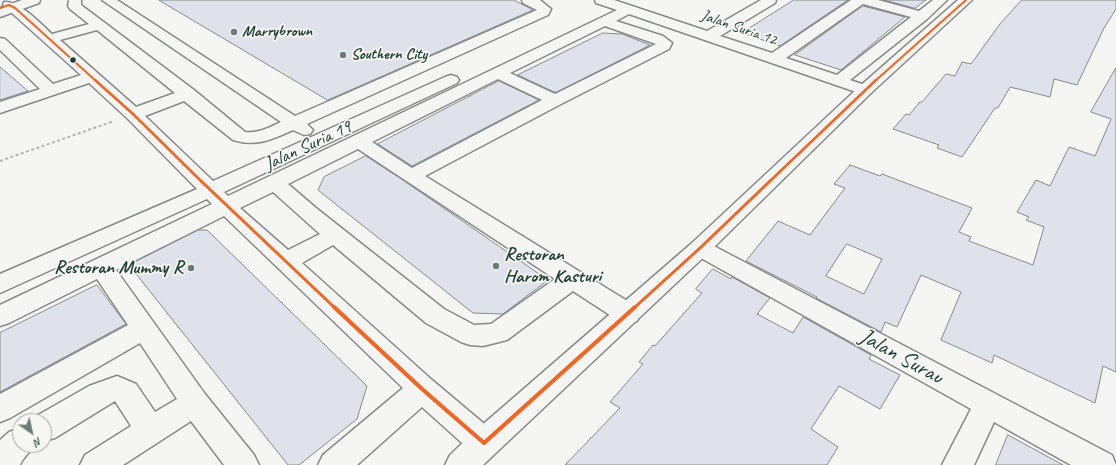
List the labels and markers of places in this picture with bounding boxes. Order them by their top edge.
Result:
place label: Marrybrown [242,22,312,42]
marker: Marrybrown [229,27,239,37]
place label: Southern City [351,45,427,65]
marker: Southern City [338,50,348,60]
unlabelled marker [68,55,78,65]
place label: Restoran Harom Kasturi [504,244,601,288]
place label: Restoran Mummy R [54,257,183,279]
marker: Restoran Harom Kasturi [491,261,501,271]
marker: Restoran Mummy R [186,263,196,273]

